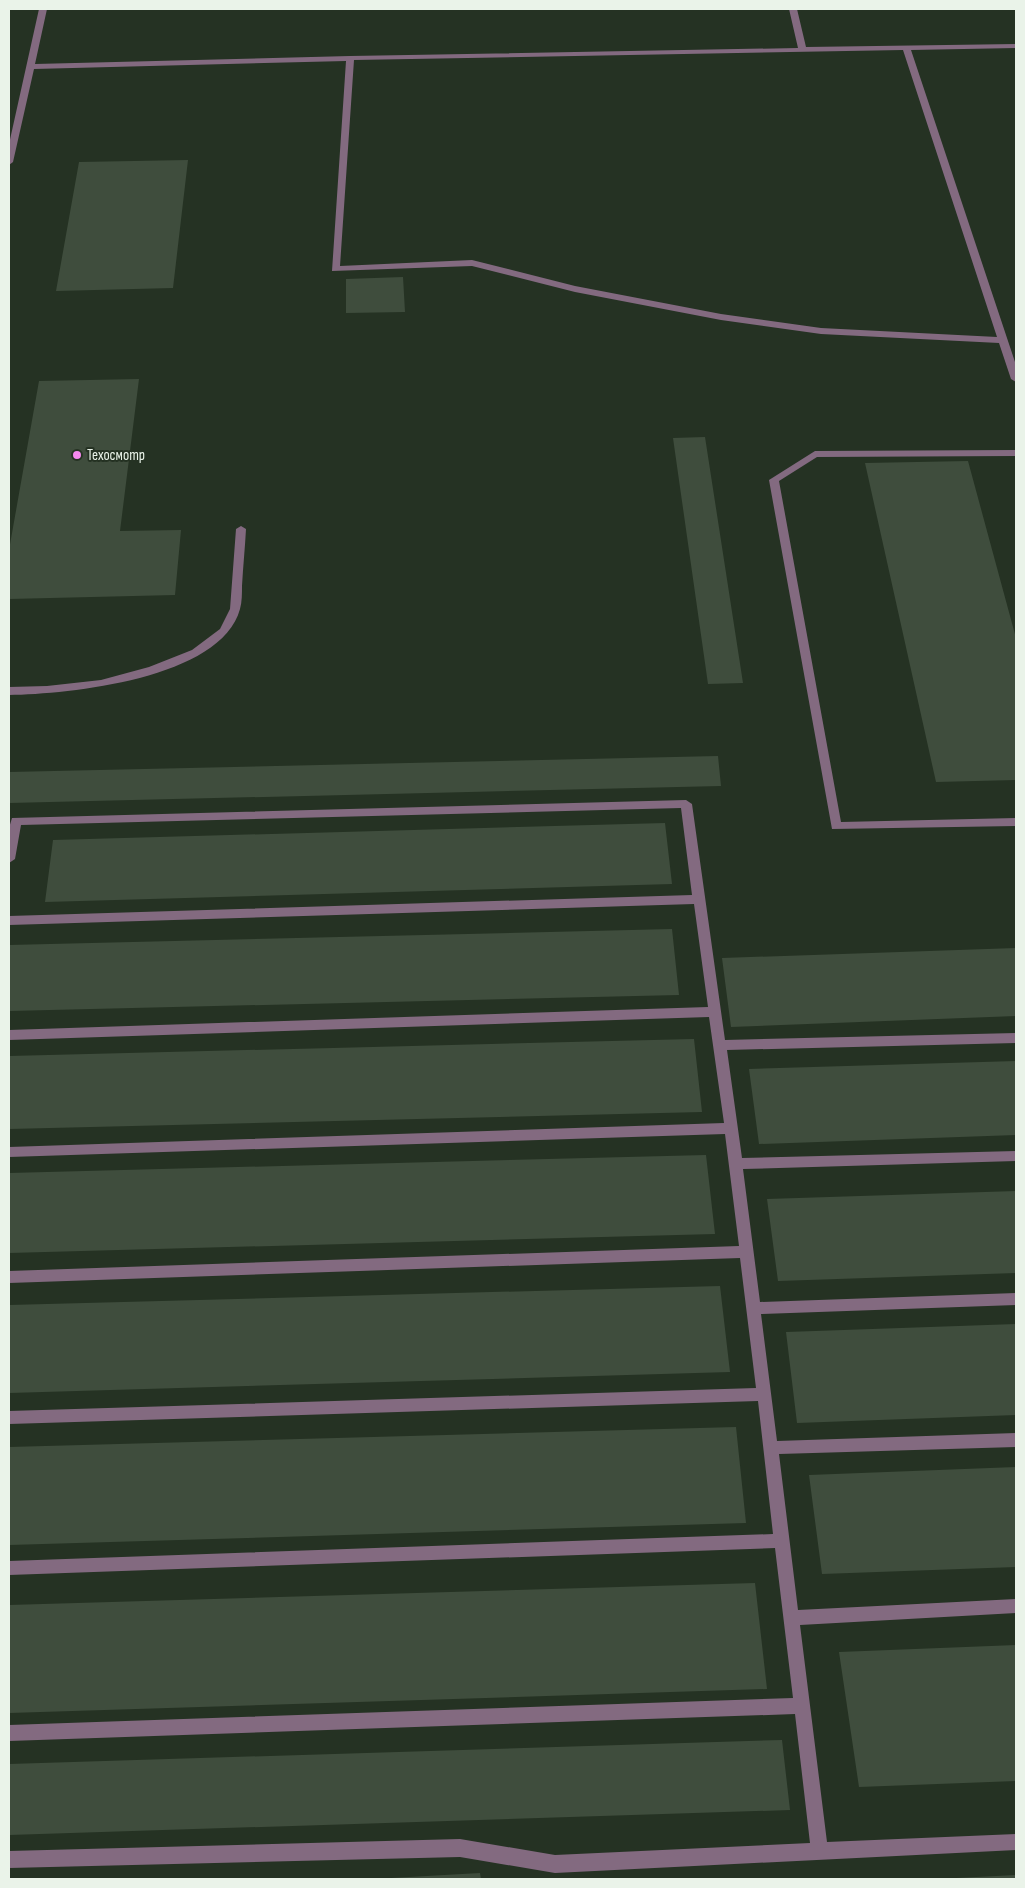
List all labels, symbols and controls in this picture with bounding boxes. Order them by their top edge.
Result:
place label: Техосмотр [87,446,145,465]
marker: Техосмотр [71,449,83,461]

